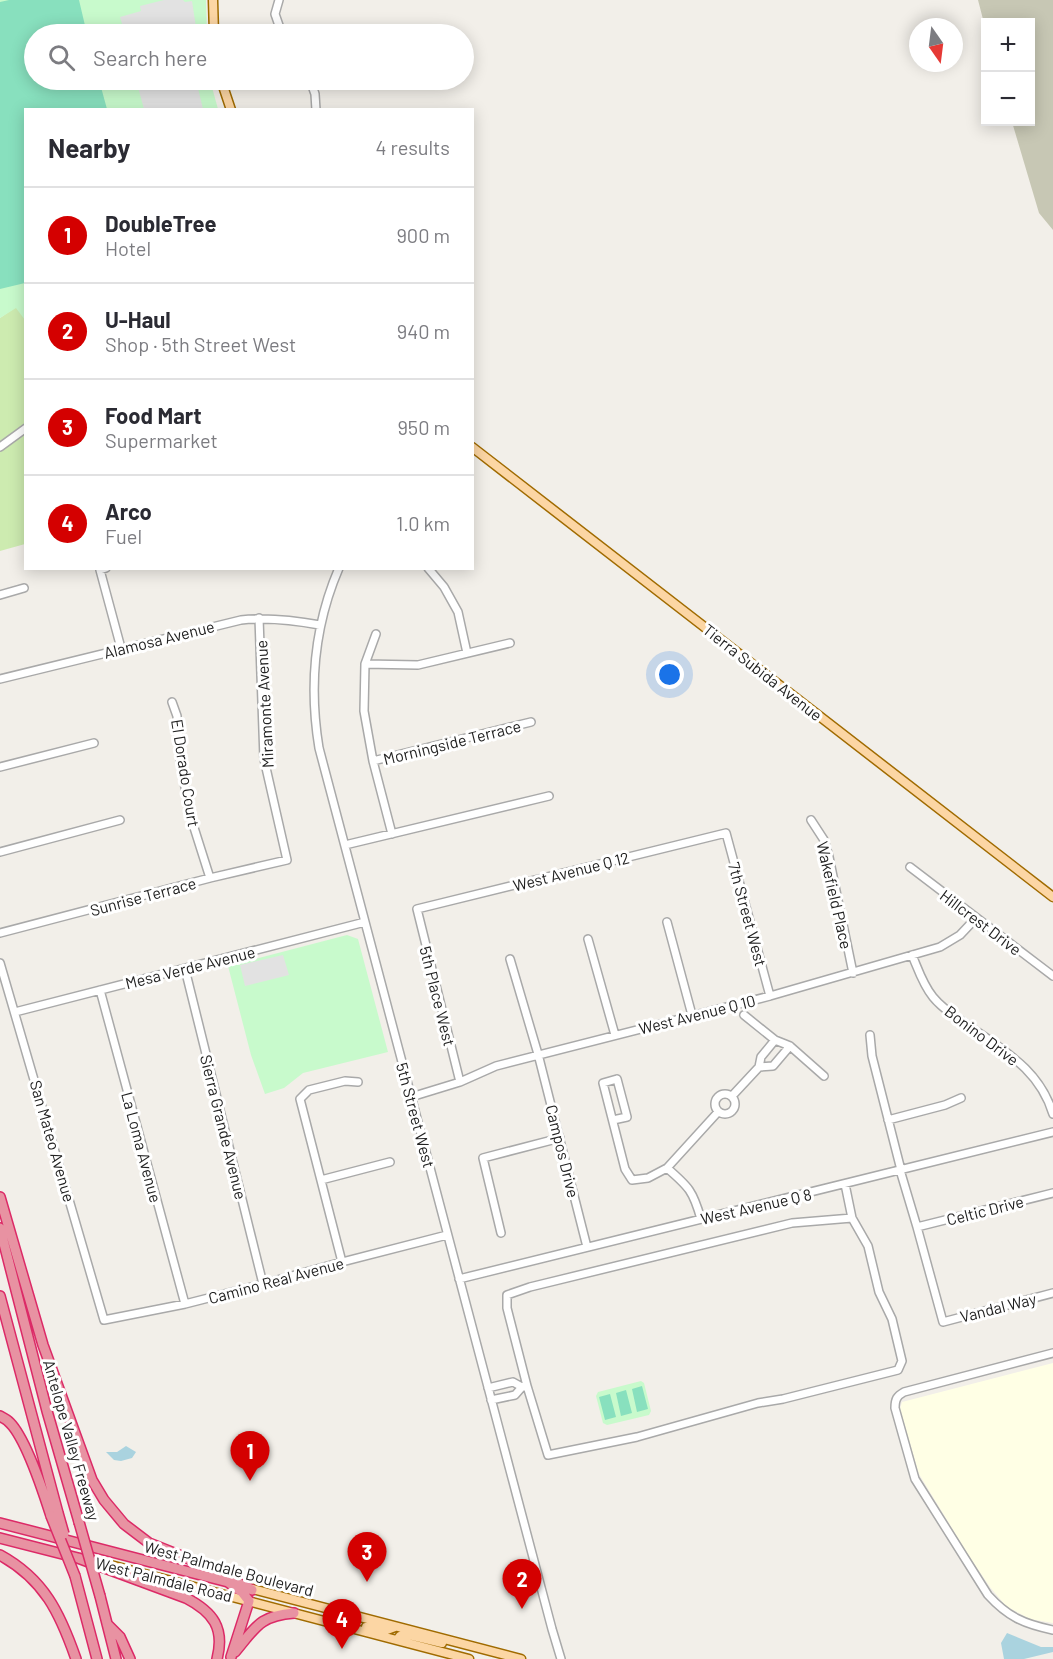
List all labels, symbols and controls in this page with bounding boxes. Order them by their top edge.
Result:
north arrow [909,18,963,72]
map controls [981,18,1035,126]
button: + [981,18,1035,72]
search box [24,24,474,90]
icon: search [45,41,78,74]
text: Search here [93,44,207,70]
button: − [981,72,1035,126]
text: Nearby [48,132,130,163]
text: 4 results [375,135,450,159]
text: DoubleTree [105,210,216,236]
text: 1 [64,223,71,247]
text: 900 m [396,223,450,247]
text: Hotel [105,236,151,260]
text: U-Haul [105,306,171,332]
text: 2 [62,319,73,343]
text: 940 m [397,319,450,343]
text: Shop · 5th Street West [105,332,296,356]
text: Food Mart [105,402,202,428]
text: 3 [62,415,73,439]
text: 950 m [397,415,450,439]
text: Supermarket [105,428,218,452]
text: Arco [105,498,152,524]
text: 4 [61,511,74,535]
text: 1.0 km [396,511,450,535]
text: Fuel [105,524,142,548]
street label: Alamosa Avenue [102,616,216,662]
street label: Tierra Subida Avenue [700,620,826,724]
street label: Miramonte Avenue [251,640,277,768]
your location [655,660,684,689]
street label: Morningside Terrace [381,716,523,768]
street label: El Dorado Court [168,718,204,828]
street label: Wakefield Place [813,839,857,951]
street label: West Avenue Q 12 [511,847,631,895]
street label: 7th Street West [725,860,771,968]
street label: Sunrise Terrace [88,873,198,919]
street label: Hillcrest Drive [937,885,1025,959]
street label: Mesa Verde Avenue [123,942,257,992]
street label: 5th Place West [416,944,460,1048]
street label: West Avenue Q 10 [637,990,757,1038]
street label: Bonino Drive [941,1001,1023,1069]
street label: Sierra Grande Avenue [197,1053,251,1201]
street label: 5th Street West [393,1060,439,1170]
street label: San Mateo Avenue [27,1078,79,1204]
street label: La Loma Avenue [118,1090,166,1204]
street label: Campos Drive [542,1103,584,1199]
street label: West Avenue Q 8 [699,1184,813,1228]
street label: Celtic Drive [944,1191,1026,1229]
street label: Camino Real Avenue [206,1253,346,1307]
street label: Vandal Way [958,1288,1039,1326]
street label: Antelope Valley Freeway [40,1357,104,1523]
pin: 1 [230,1432,270,1481]
pin: 3 [348,1532,386,1582]
street label: West Palmdale Boulevard [142,1536,316,1600]
street label: West Palmdale Road [94,1553,234,1605]
pin: 2 [502,1560,542,1609]
pin: 4 [322,1600,362,1649]

